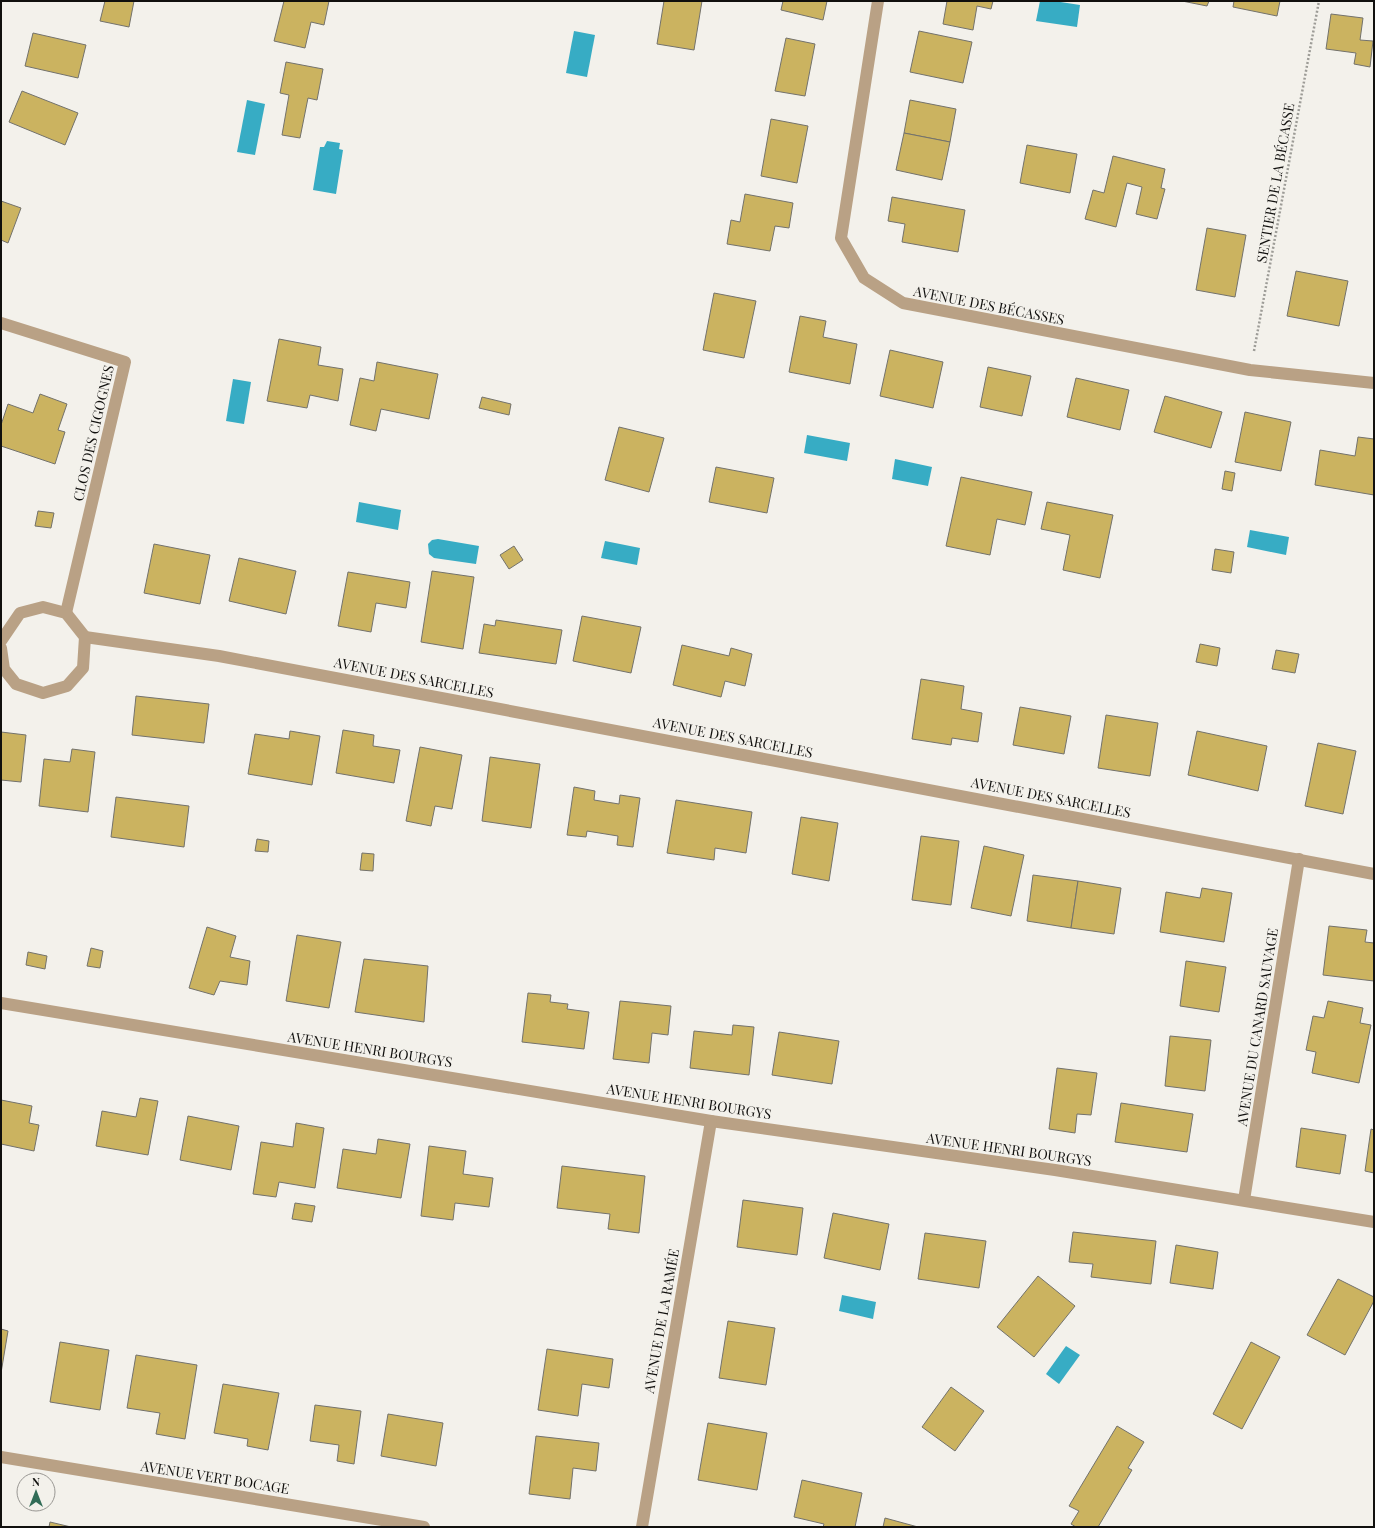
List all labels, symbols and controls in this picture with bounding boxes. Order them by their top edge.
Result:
street label: SENTIER DE LA BÉCASSE [1252,102,1298,264]
street label: AVENUE DES BÉCASSES [911,281,1066,329]
street label: CLOS DES CIGOGNES [68,363,118,503]
street label: AVENUE DES SARCELLES [332,652,495,702]
street label: AVENUE DES SARCELLES [651,712,814,762]
street label: AVENUE DES SARCELLES [969,772,1132,822]
street label: AVENUE DU CANARD SAUVAGE [1232,927,1282,1128]
street label: AVENUE HENRI BOURGYS [285,1026,454,1071]
street label: AVENUE HENRI BOURGYS [604,1078,773,1123]
street label: AVENUE HENRI BOURGYS [924,1128,1093,1170]
street label: AVENUE DE LA RAMÉE [639,1247,683,1396]
street label: AVENUE VERT BOCAGE [138,1456,291,1498]
north arrow [16,1472,56,1512]
text: N [32,1474,40,1489]

